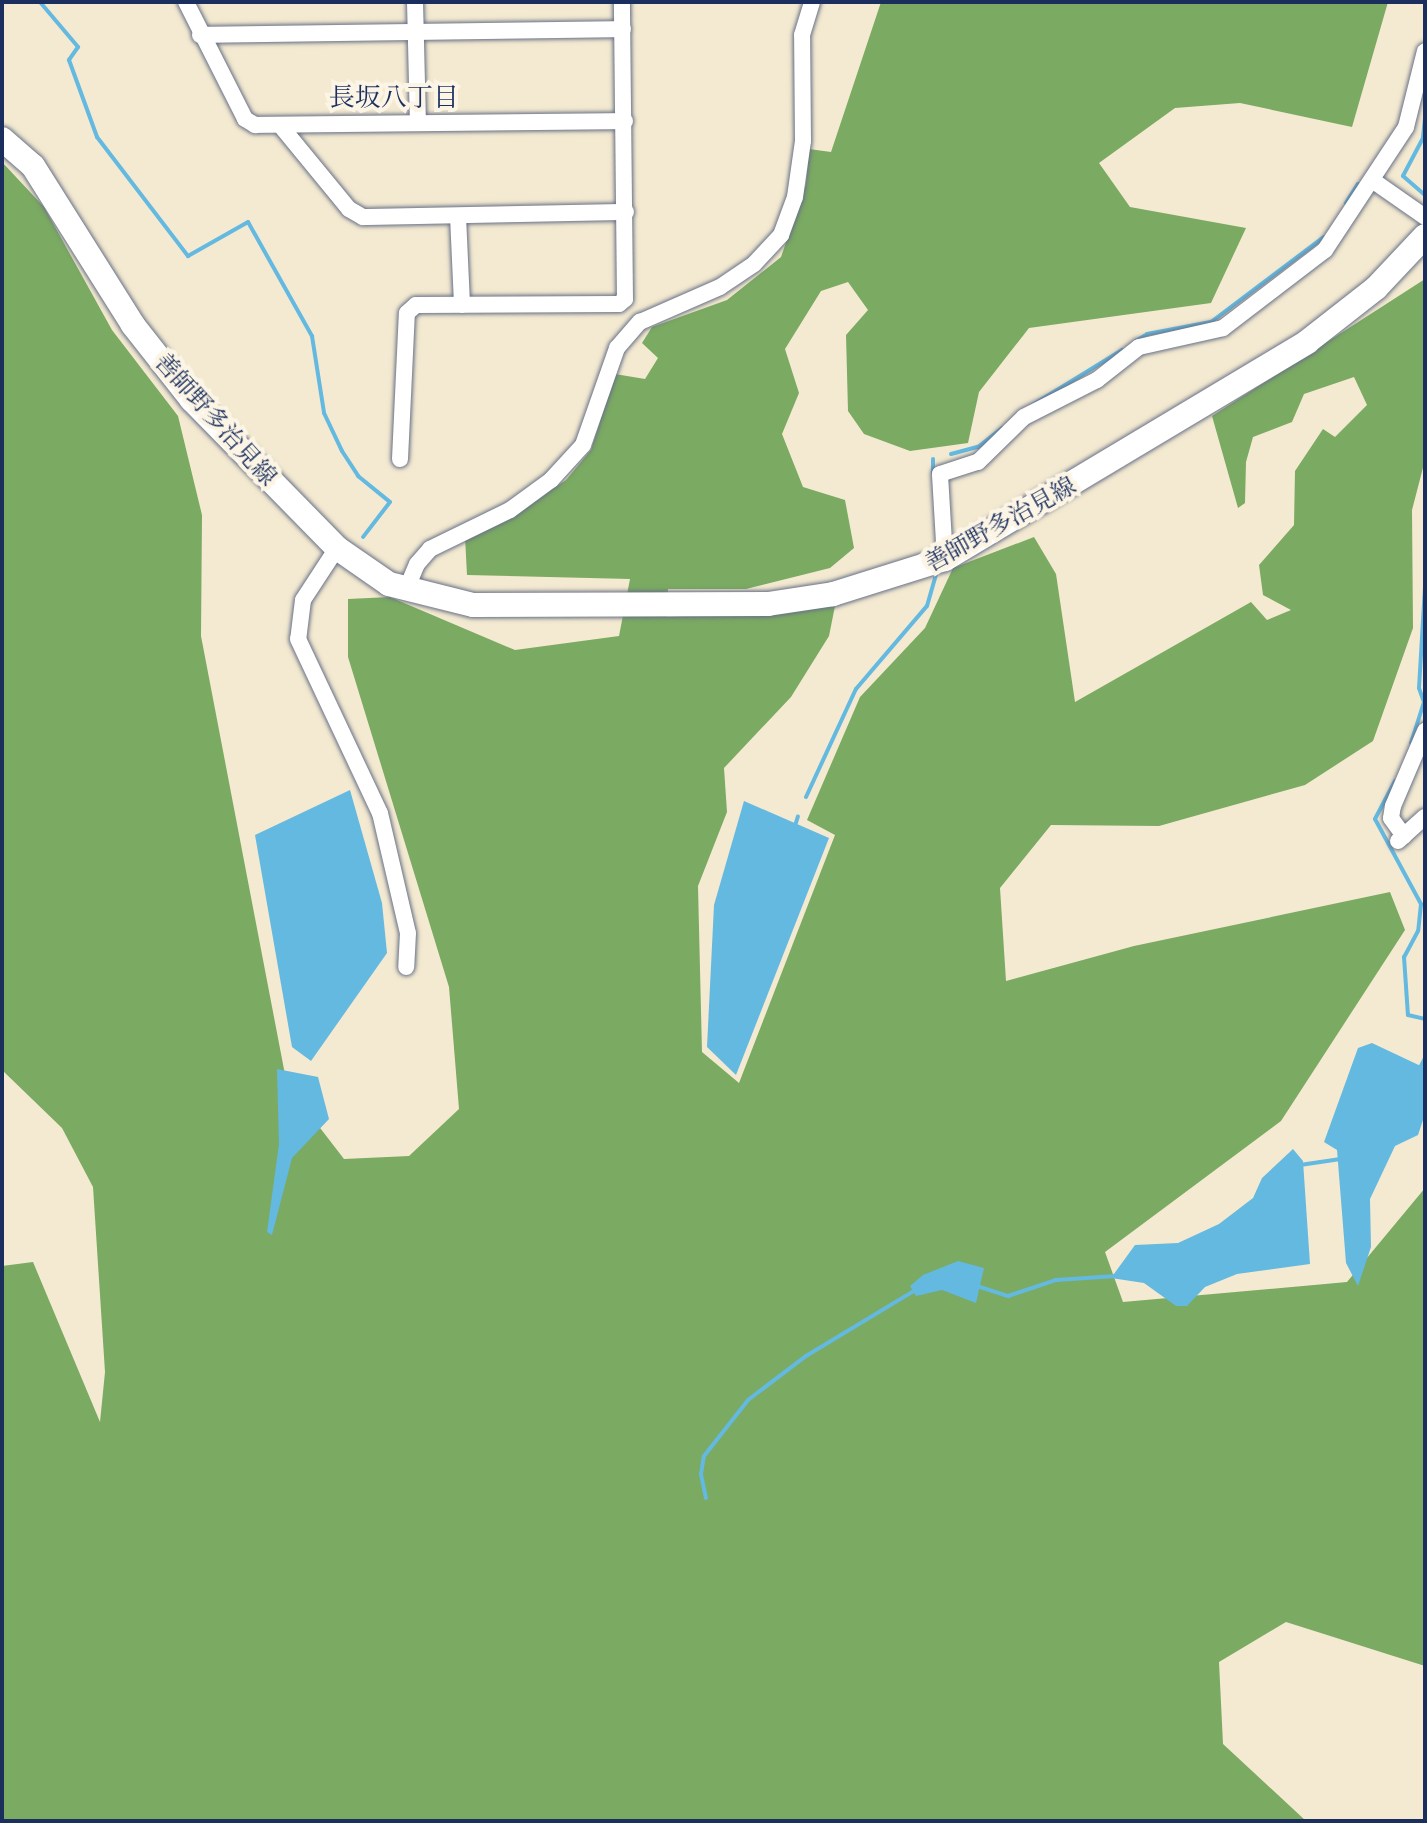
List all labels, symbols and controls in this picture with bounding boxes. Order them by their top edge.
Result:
district label: 長坂八丁目 [329,82,459,114]
street label: 善師野多治見線 [149,347,283,491]
street label: 善師野多治見線 [920,471,1080,577]

